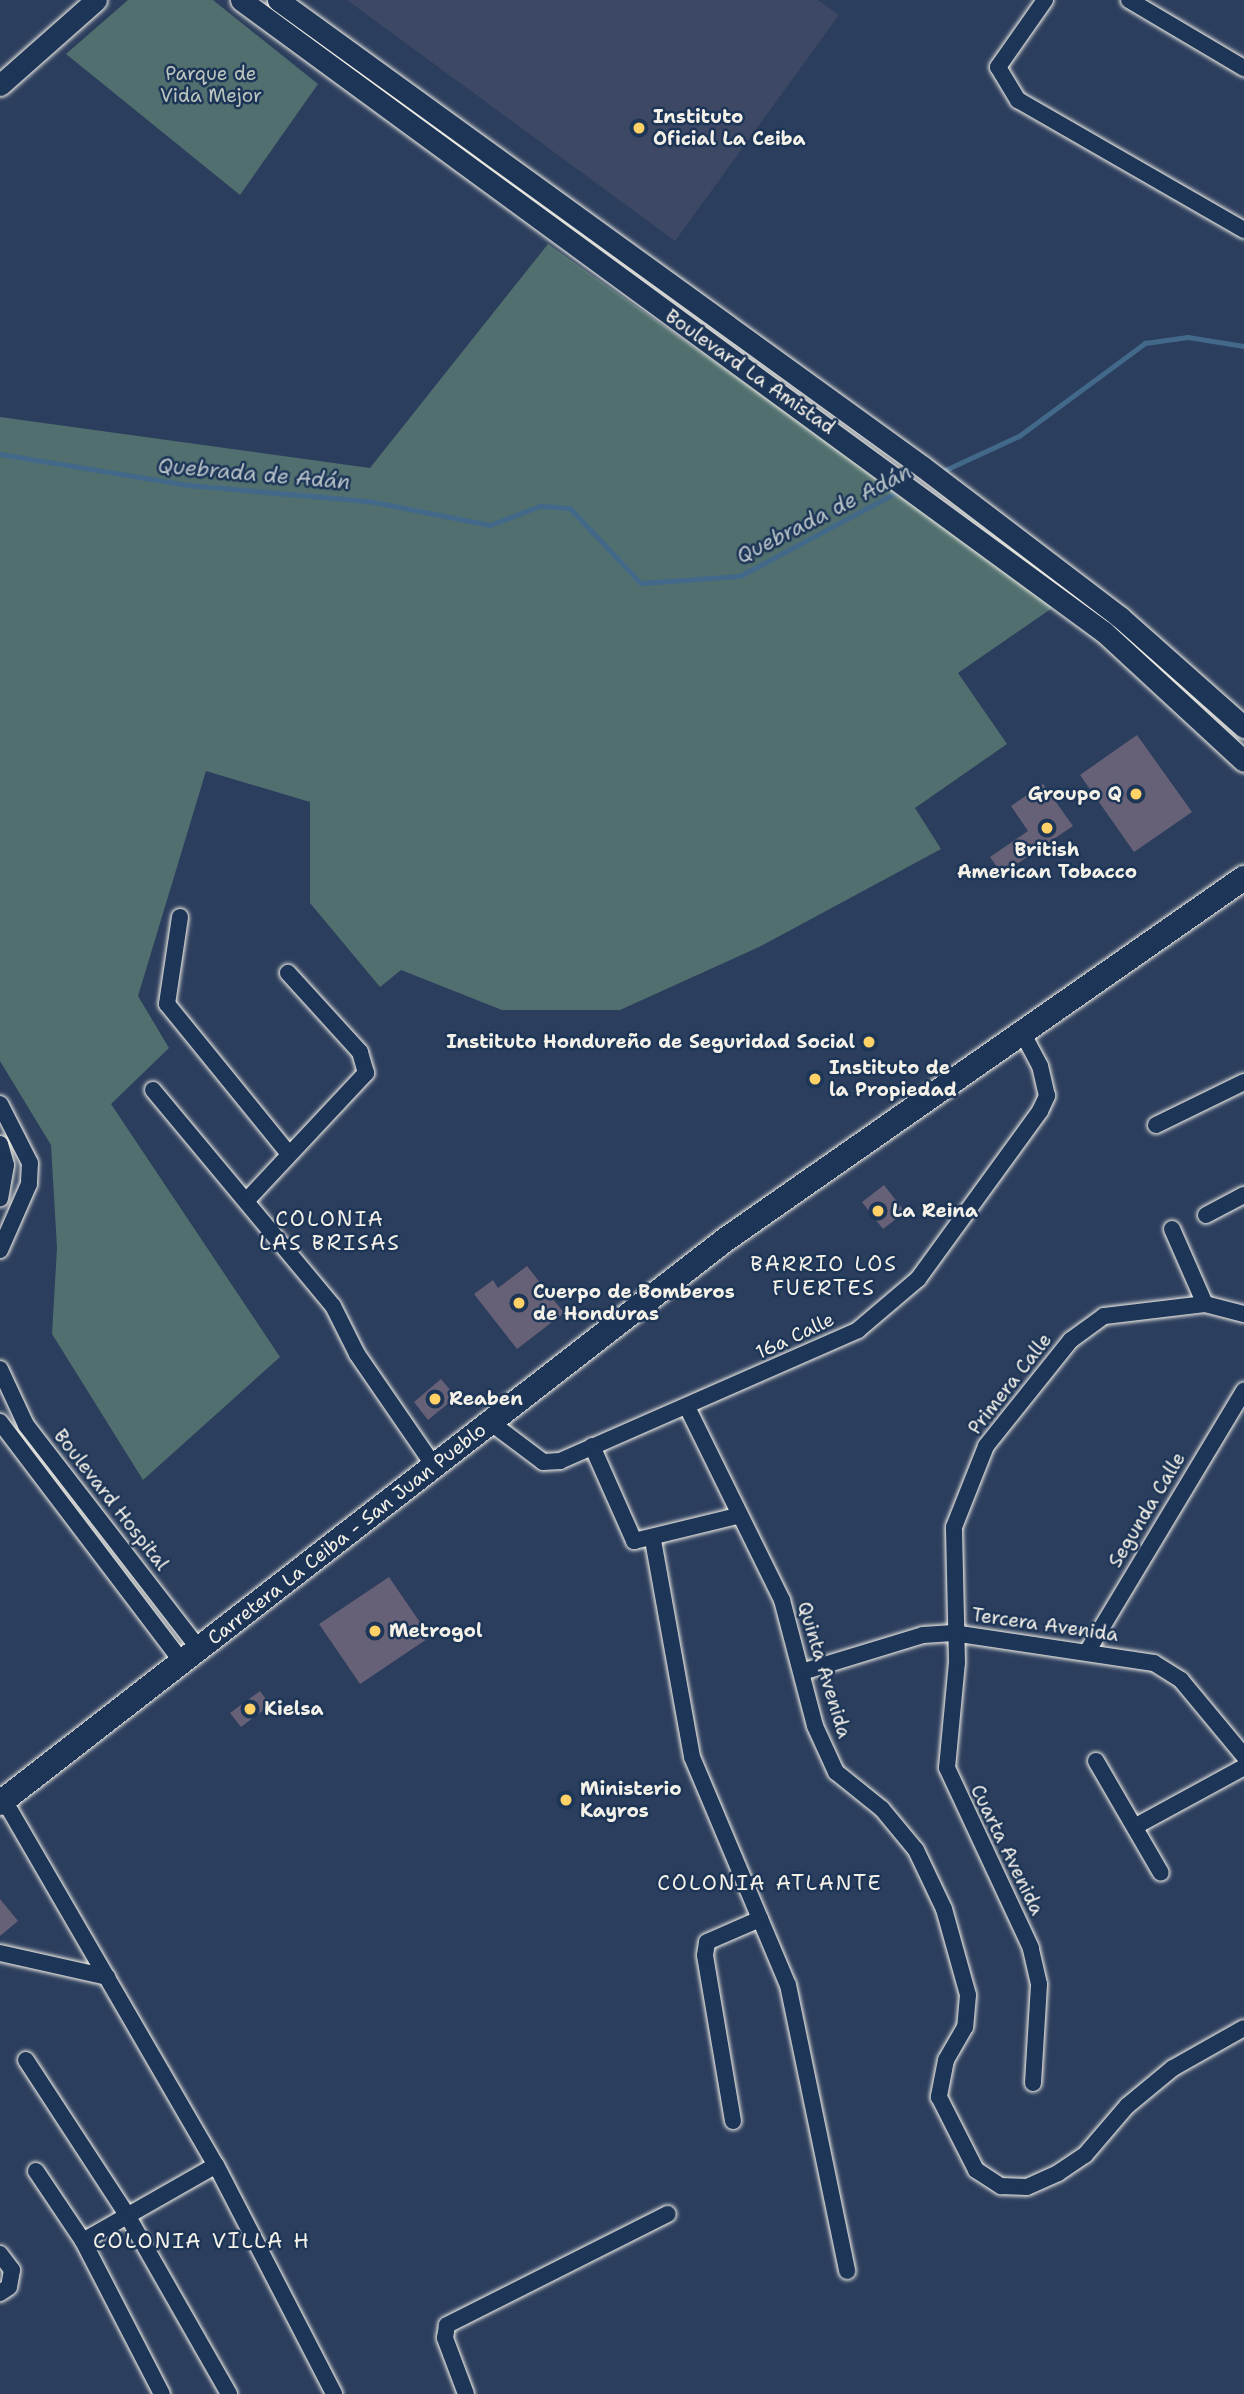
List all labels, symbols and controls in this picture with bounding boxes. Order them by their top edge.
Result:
park label: Parque de Vida Mejor [160,63,262,107]
place label: Instituto Oficial La Ceiba [653,106,805,150]
marker: Instituto Oficial La Ceiba [631,120,647,136]
street label: Boulevard La Amistad [661,305,839,439]
water label: Quebrada de Adán [157,453,351,495]
water label: Quebrada de Adán [732,459,916,569]
place label: Groupo Q [1028,783,1122,805]
marker: Groupo Q [1128,786,1144,802]
marker: British American Tobacco [1039,820,1055,836]
place label: British American Tobacco [957,839,1137,883]
place label: Instituto Hondureño de Seguridad Social [446,1031,855,1053]
marker: Instituto Hondureño de Seguridad Social [861,1034,877,1050]
place label: Instituto de la Propiedad [829,1057,957,1101]
marker: Instituto de la Propiedad [807,1071,823,1087]
place label: La Reina [892,1200,978,1222]
marker: La Reina [870,1203,886,1219]
district label: COLONIA LAS BRISAS [260,1206,400,1256]
district label: BARRIO LOS FUERTES [751,1251,897,1301]
place label: Cuerpo de Bomberos de Honduras [533,1281,735,1325]
marker: Cuerpo de Bomberos de Honduras [511,1295,527,1311]
street label: 16a Calle [752,1308,838,1364]
street label: Primera Calle [963,1329,1057,1439]
place label: Reaben [449,1388,523,1410]
marker: Reaben [427,1391,443,1407]
street label: Carretera La Ceiba - San Juan Pueblo [203,1418,491,1650]
street label: Boulevard Hospital [49,1425,173,1575]
street label: Segunda Calle [1104,1448,1190,1572]
street label: Quinta Avenida [792,1599,856,1741]
street label: Tercera Avenida [970,1603,1120,1647]
place label: Metrogol [389,1620,483,1642]
marker: Metrogol [367,1623,383,1639]
place label: Kielsa [264,1698,323,1720]
marker: Kielsa [242,1701,258,1717]
place label: Ministerio Kayros [580,1778,682,1822]
street label: Cuarta Avenida [966,1781,1048,1919]
marker: Ministerio Kayros [558,1792,574,1808]
district label: COLONIA ATLANTE [659,1870,881,1896]
district label: COLONIA VILLA H [95,2228,309,2254]

